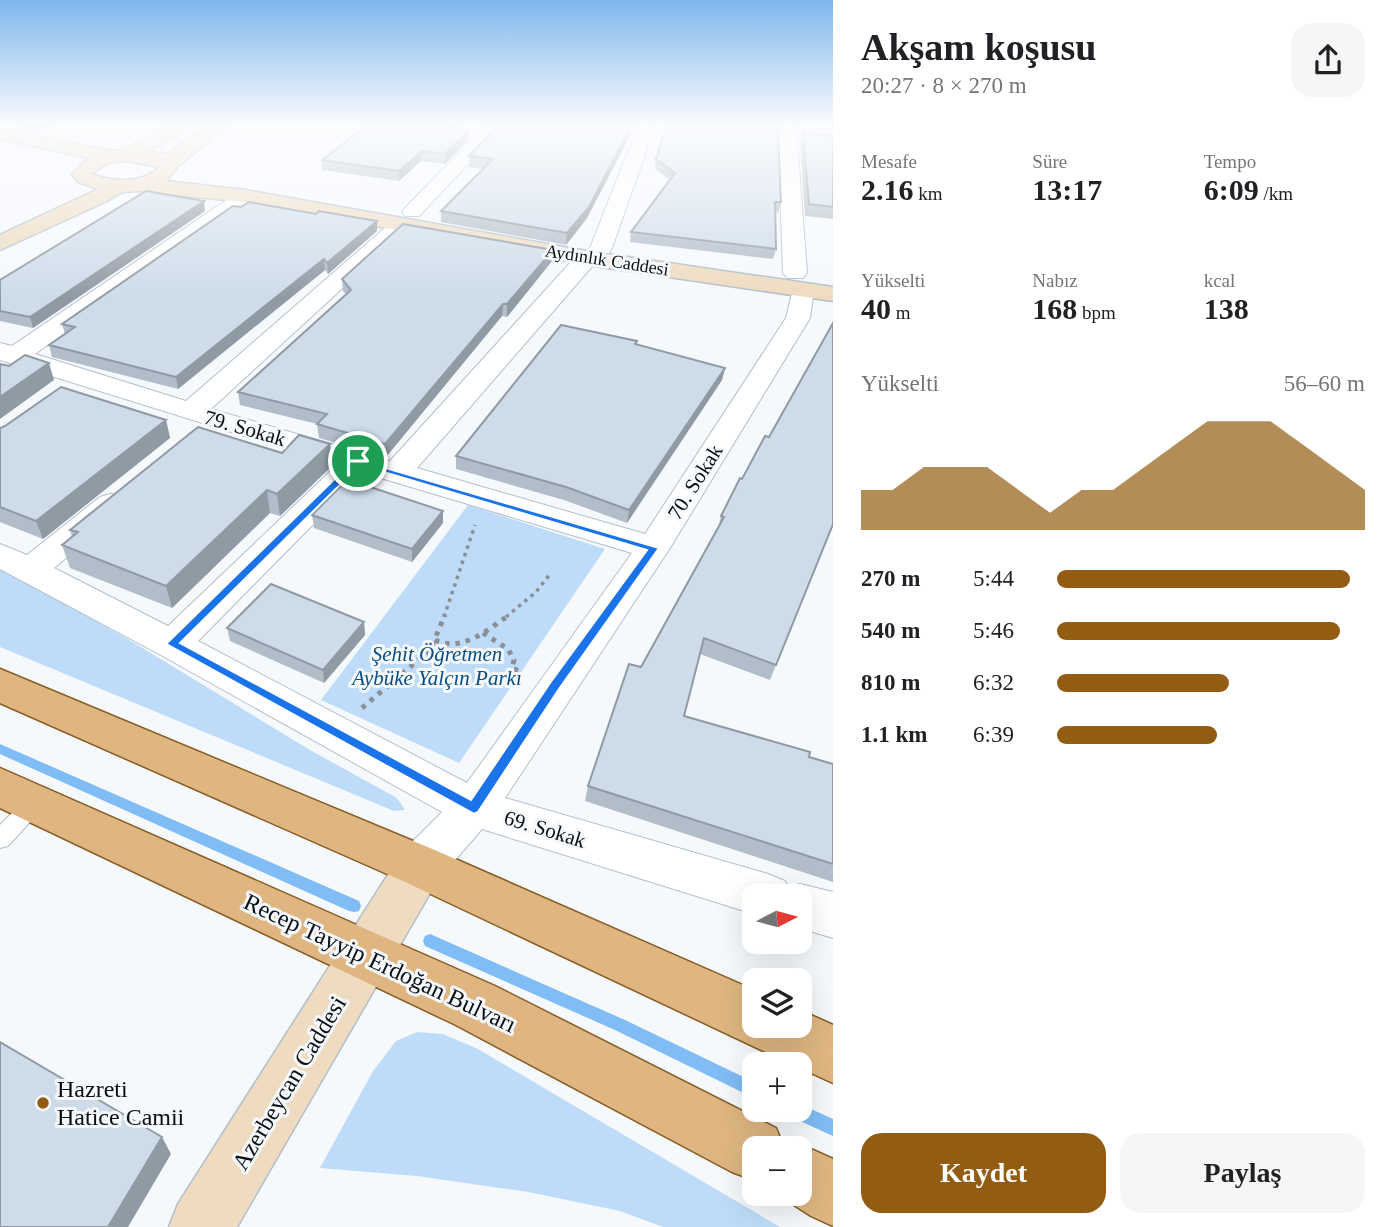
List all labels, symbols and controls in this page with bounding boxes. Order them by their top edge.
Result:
button: share [1291,23,1365,97]
text: Akşam koşusu [861,26,1097,68]
text: 20:27 · 8 × 270 m [861,73,1027,98]
text: Mesafe [861,151,917,172]
text: Süre [1032,151,1067,172]
text: Tempo [1204,151,1256,172]
text: 2.16 [861,173,914,206]
text: 13:17 [1032,173,1102,206]
text: 6:09 [1204,173,1259,206]
text: km [914,183,943,204]
text: /km [1259,183,1293,204]
street label: Aydınlık Caddesi [544,240,670,280]
text: Yükselti [861,270,925,291]
text: Nabız [1032,270,1078,291]
text: kcal [1204,270,1235,291]
text: 40 [861,292,891,325]
text: 168 [1032,292,1077,325]
text: 138 [1204,292,1249,325]
text: m [891,302,911,323]
text: bpm [1077,302,1116,323]
text: Yükselti [861,371,939,396]
text: 56–60 m [1284,371,1365,396]
street label: 79. Sokak [201,405,289,451]
pin [328,431,388,491]
street label: 70. Sokak [663,440,728,524]
icon: arrive [339,442,377,480]
text: 270 m [861,566,920,591]
text: 5:44 [973,566,1014,591]
text: 540 m [861,618,920,643]
text: 5:46 [973,618,1014,643]
park label: Şehit Öğretmen Aybüke Yalçın Parkı [350,642,522,690]
text: 810 m [861,670,920,695]
text: 6:32 [973,670,1014,695]
text: 1.1 km [861,722,927,747]
text: 6:39 [973,722,1014,747]
street label: 69. Sokak [501,805,589,853]
north arrow [742,884,812,954]
map controls [742,884,812,1206]
street label: Recep Tayyip Erdoğan Bulvarı [240,888,520,1038]
button: layers [742,968,812,1038]
street label: Azerbeycan Caddesi [227,991,351,1175]
button: + [742,1052,812,1122]
place label: Hazreti Hatice Camii [57,1076,185,1130]
marker: Hazreti Hatice Camii [35,1095,51,1111]
button: Kaydet [861,1133,1106,1213]
button: Paylaş [1120,1133,1365,1213]
button: − [742,1136,812,1206]

